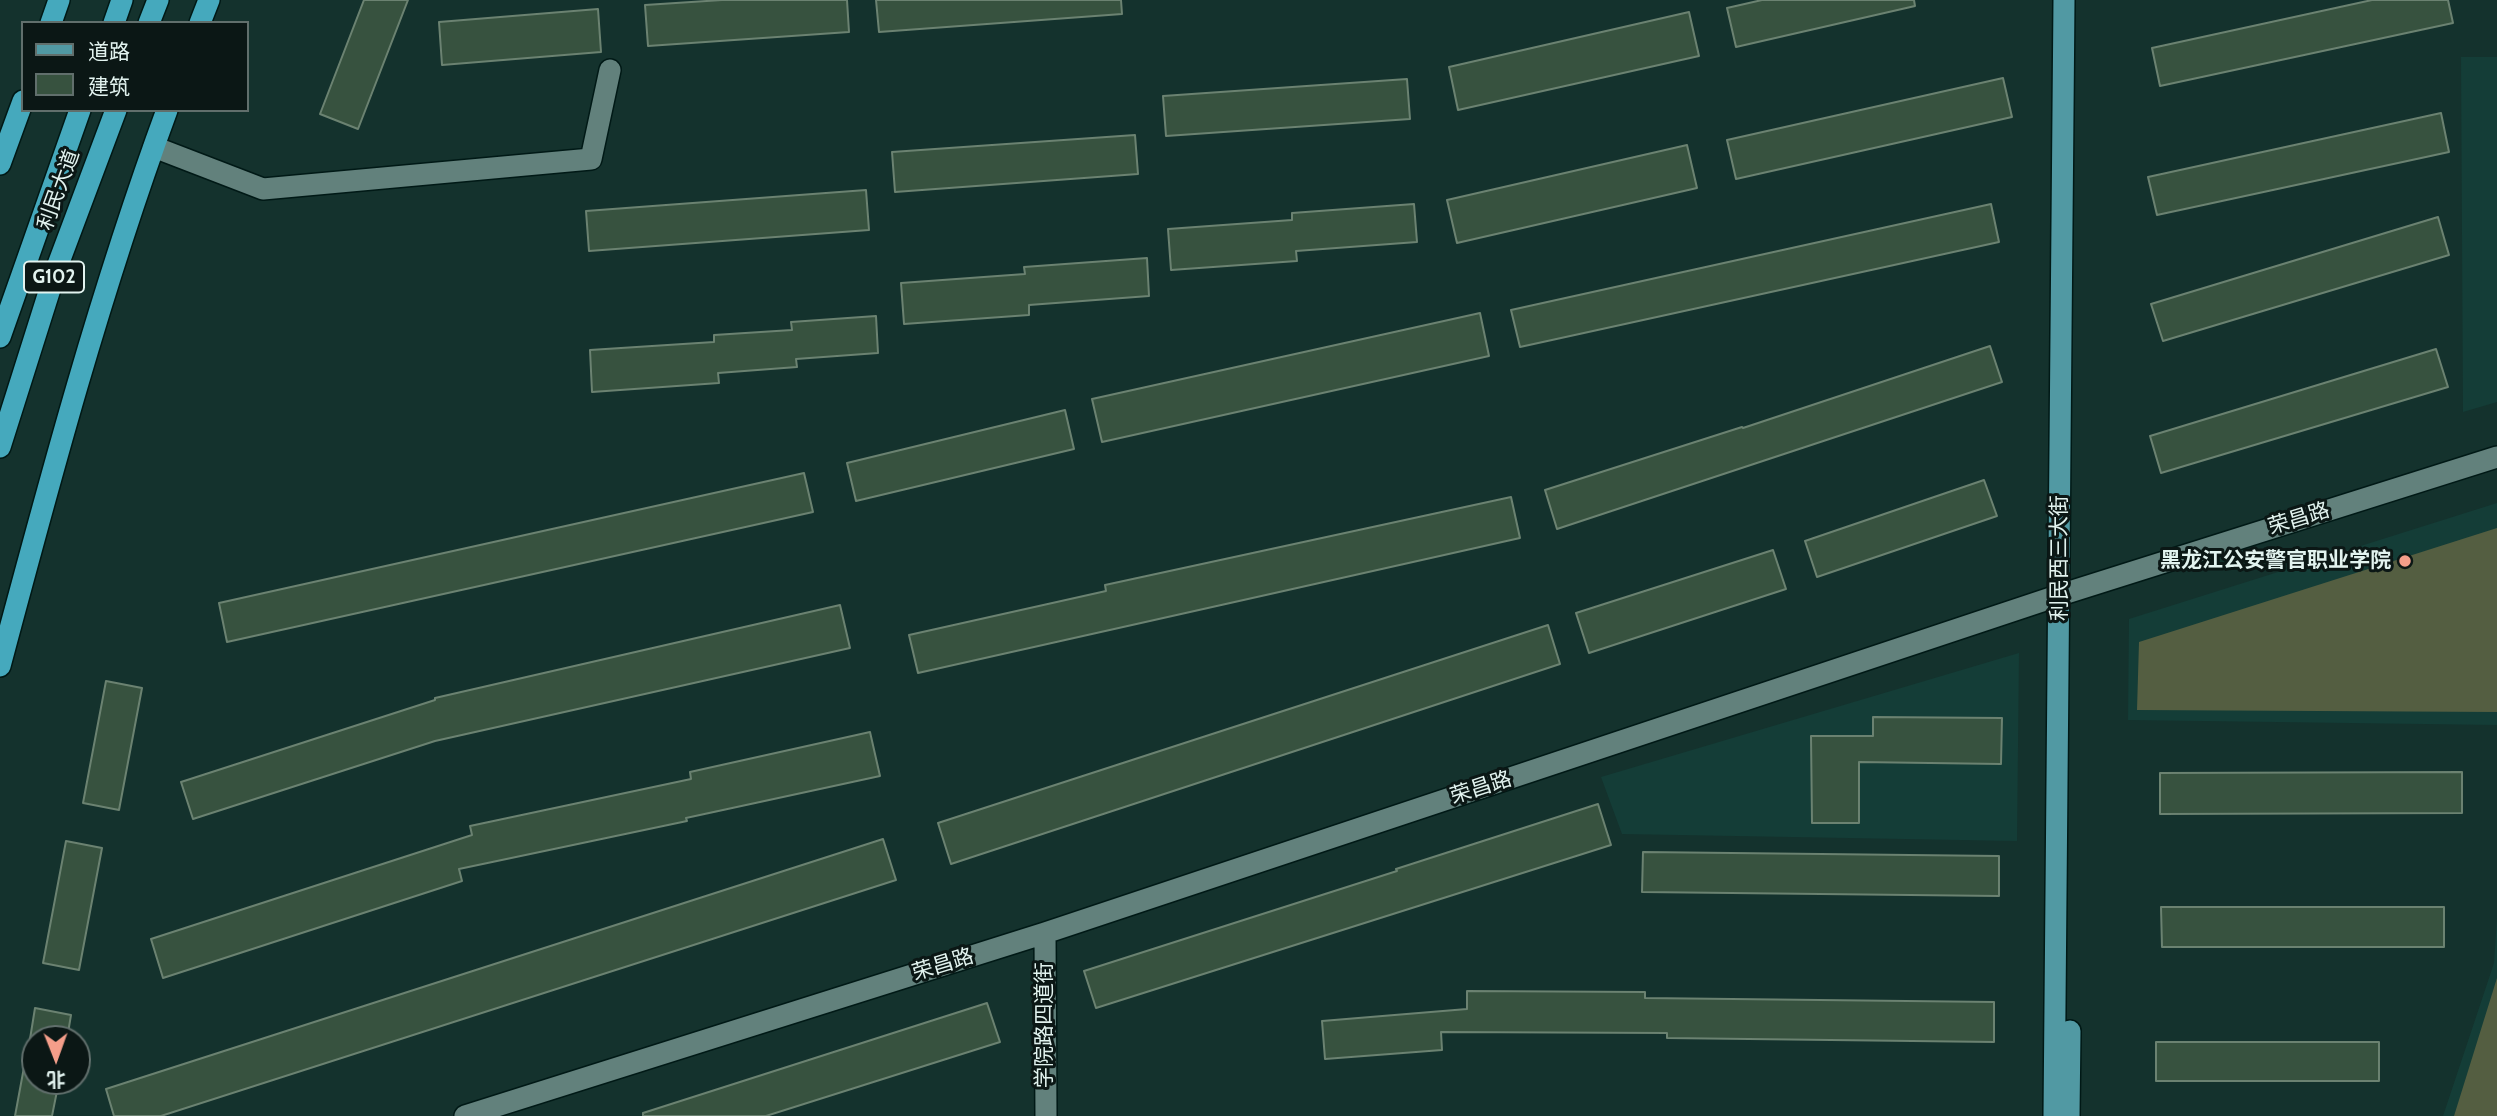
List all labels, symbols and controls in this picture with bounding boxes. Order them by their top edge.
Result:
legend [21,21,248,112]
text: 道路 [88,39,130,64]
text: 建筑 [88,74,130,99]
street label: 利民大道 [33,146,85,234]
road number: G102 [24,262,84,292]
street label: 利民西三大街 [2047,495,2073,621]
street label: 荣昌路 [2265,498,2333,540]
place label: 黑龙江公安警官职业学院 [2160,548,2391,574]
marker: 黑龙江公安警官职业学院 [2397,553,2413,569]
street label: 荣昌路 [1447,766,1515,810]
street label: 荣昌路 [909,944,977,986]
street label: 学院路四道街 [1032,962,1058,1088]
north arrow [21,1025,91,1095]
text: 北 [47,1068,66,1091]

